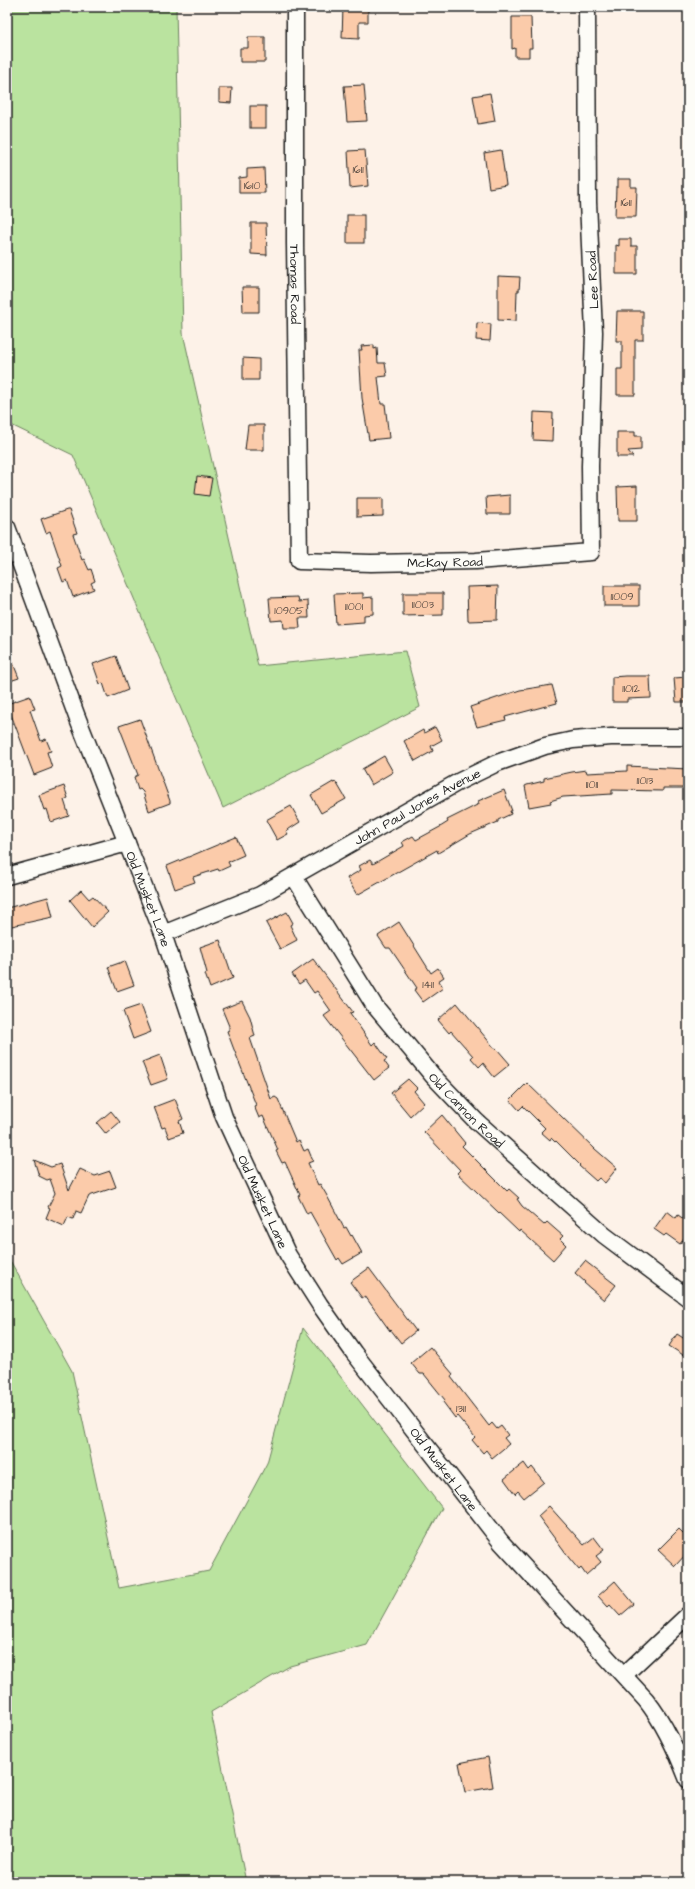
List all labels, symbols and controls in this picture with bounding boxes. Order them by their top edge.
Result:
house number: 1611 [352,162,364,177]
house number: 1610 [244,178,260,193]
house number: 1611 [620,195,632,210]
street label: Thomas Road [285,244,304,325]
street label: Lee Road [582,250,604,309]
street label: McKay Road [407,552,484,573]
house number: 11009 [611,589,633,604]
house number: 11003 [412,597,435,612]
house number: 11001 [345,599,364,614]
house number: 10905 [274,603,304,618]
house number: 11012 [622,681,640,696]
street label: John Paul Jones Avenue [351,764,484,850]
house number: 11013 [637,773,654,788]
house number: 11011 [586,777,599,792]
street label: Old Musket Lane [121,849,175,949]
house number: 1411 [422,977,434,992]
street label: Old Cannon Road [424,1069,508,1152]
street label: Old Musket Lane [233,1152,292,1252]
house number: 1311 [456,1401,466,1416]
street label: Old Musket Lane [405,1424,482,1515]

